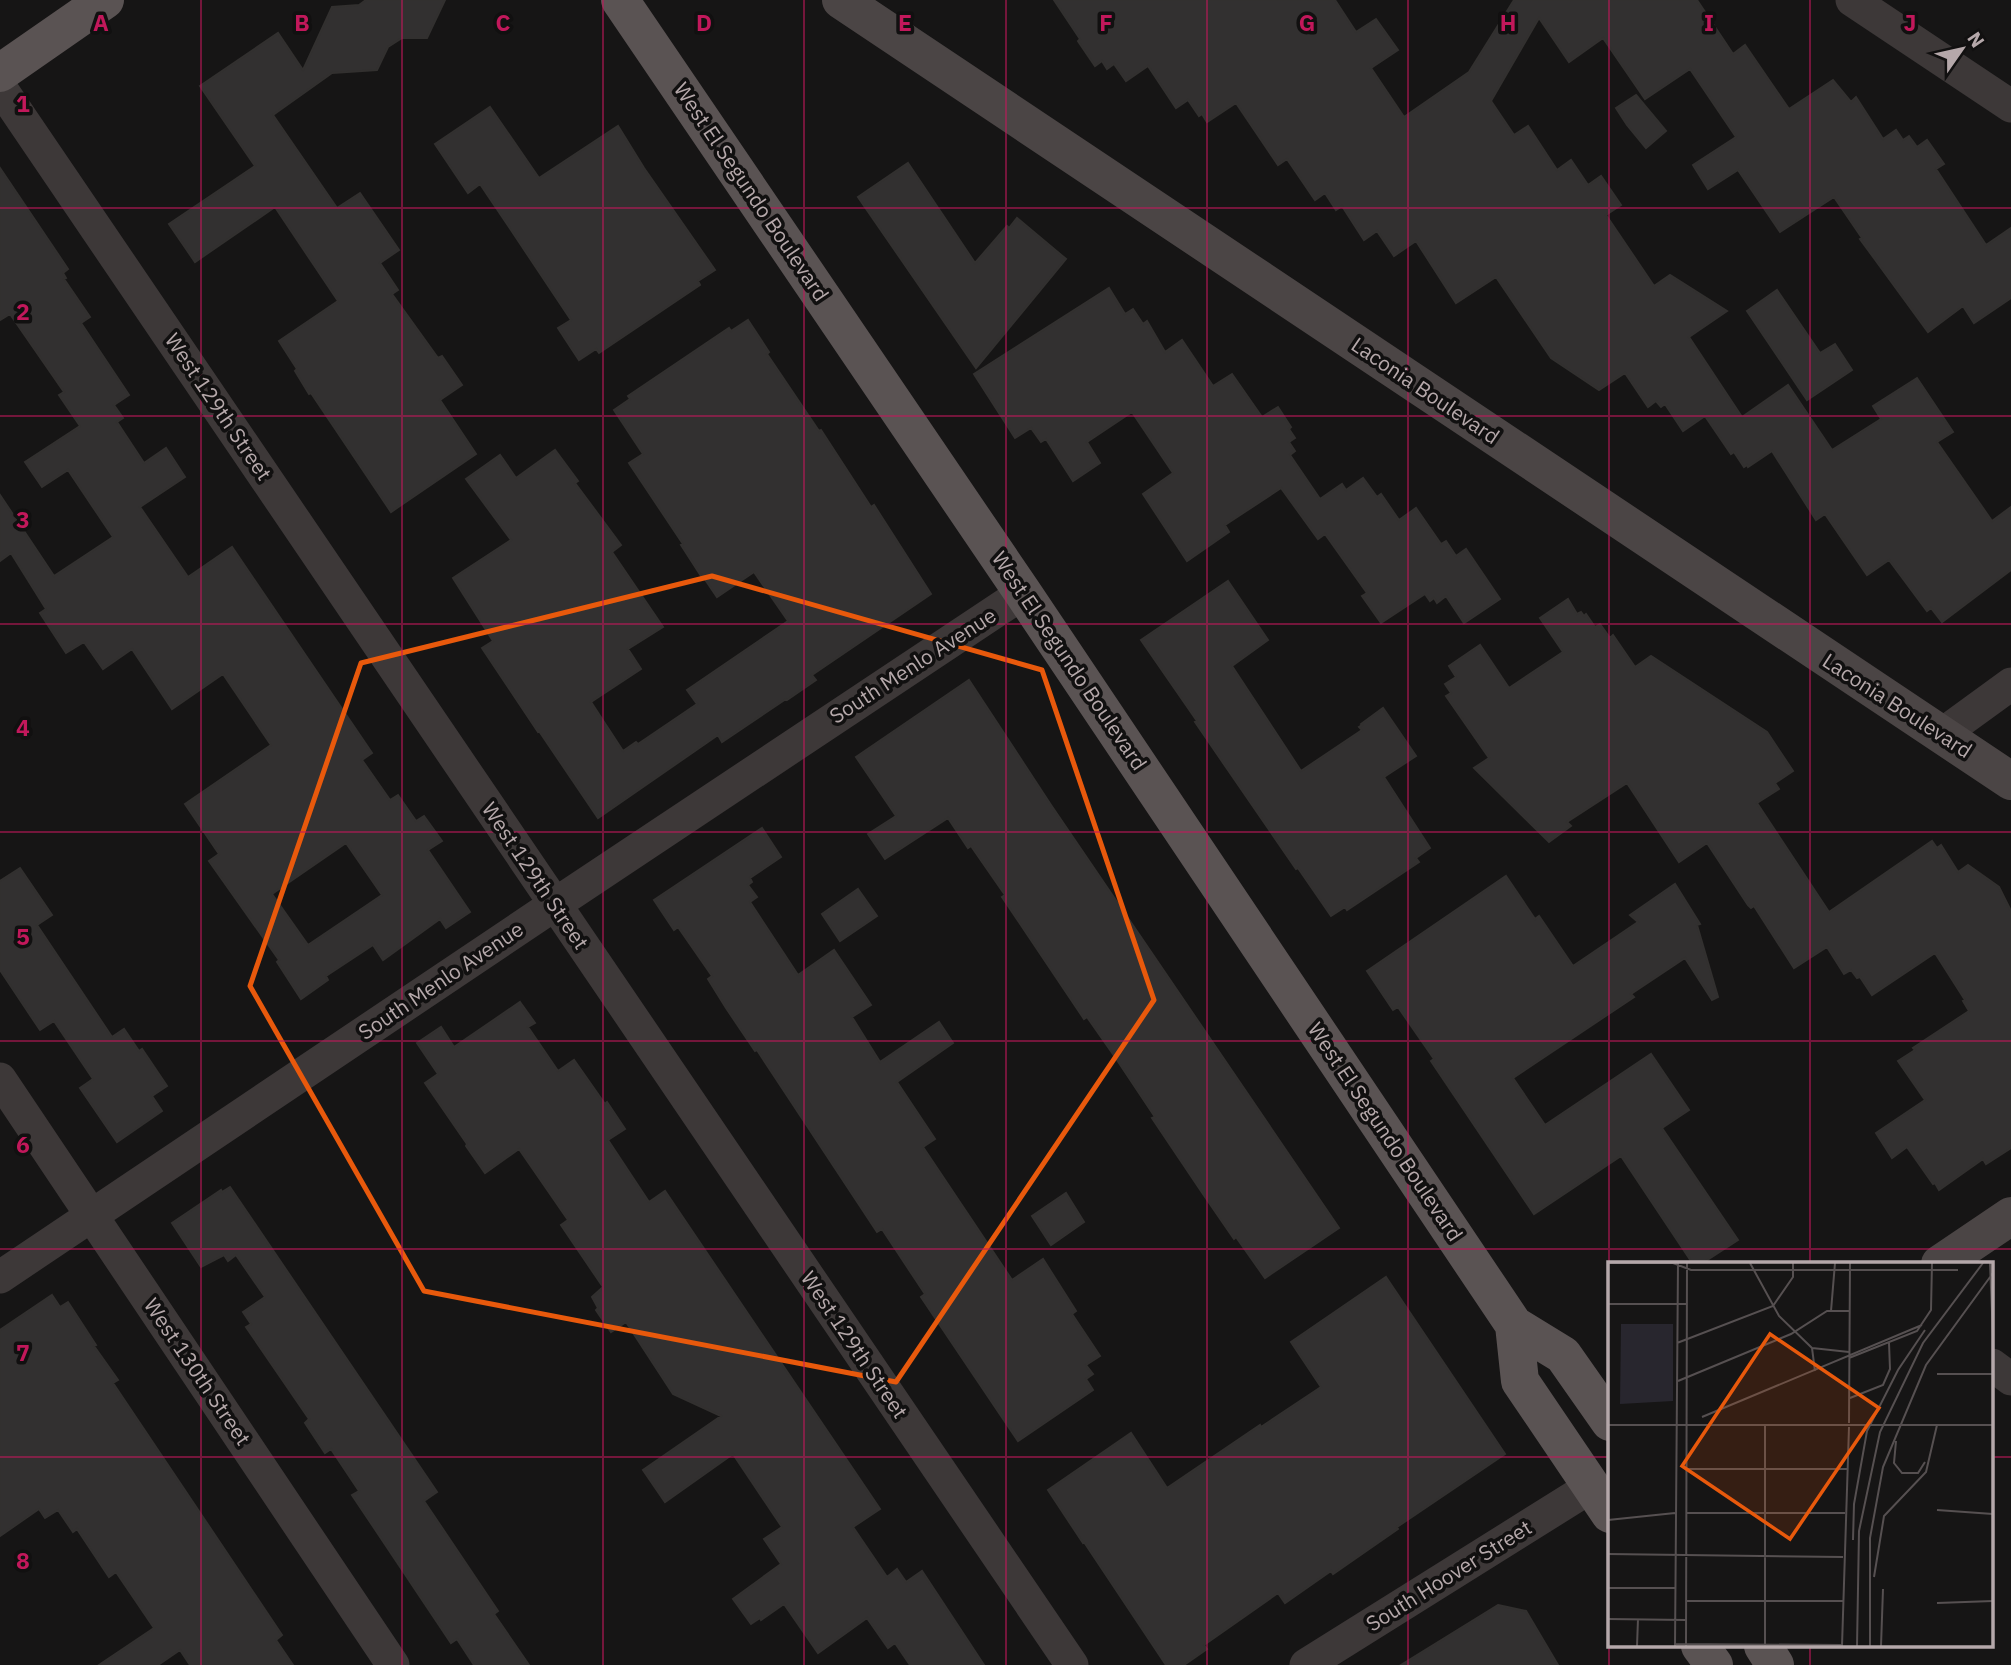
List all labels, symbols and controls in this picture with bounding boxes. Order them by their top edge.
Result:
text: A [93,7,109,37]
text: B [294,7,310,37]
text: C [496,7,511,37]
text: D [696,7,712,37]
text: E [898,7,912,37]
text: F [1099,7,1113,37]
text: G [1299,7,1315,37]
text: H [1500,7,1516,37]
text: I [1704,7,1714,37]
text: J [1904,7,1916,37]
north arrow [1927,14,1997,84]
text: N [1962,27,1990,52]
street label: West El Segundo Boulevard [668,77,836,306]
text: 1 [16,88,30,118]
text: 2 [16,296,30,326]
street label: West 129th Street [159,327,279,486]
street label: Laconia Boulevard [1346,330,1505,450]
text: 3 [16,504,30,534]
street label: West El Segundo Boulevard [986,546,1154,775]
street label: South Menlo Avenue [824,601,1001,730]
street label: Laconia Boulevard [1817,646,1978,764]
text: 4 [16,712,30,742]
street label: West 129th Street [476,796,596,955]
street label: South Menlo Avenue [353,915,528,1046]
text: 5 [16,921,30,951]
street label: West El Segundo Boulevard [1302,1017,1470,1246]
text: 6 [16,1129,30,1159]
inset map [1608,1262,1994,1648]
street label: West 129th Street [795,1265,915,1424]
street label: West 130th Street [138,1292,258,1451]
text: 7 [16,1337,30,1367]
street label: South Hoover Street [1360,1513,1537,1637]
text: 8 [16,1545,30,1575]

